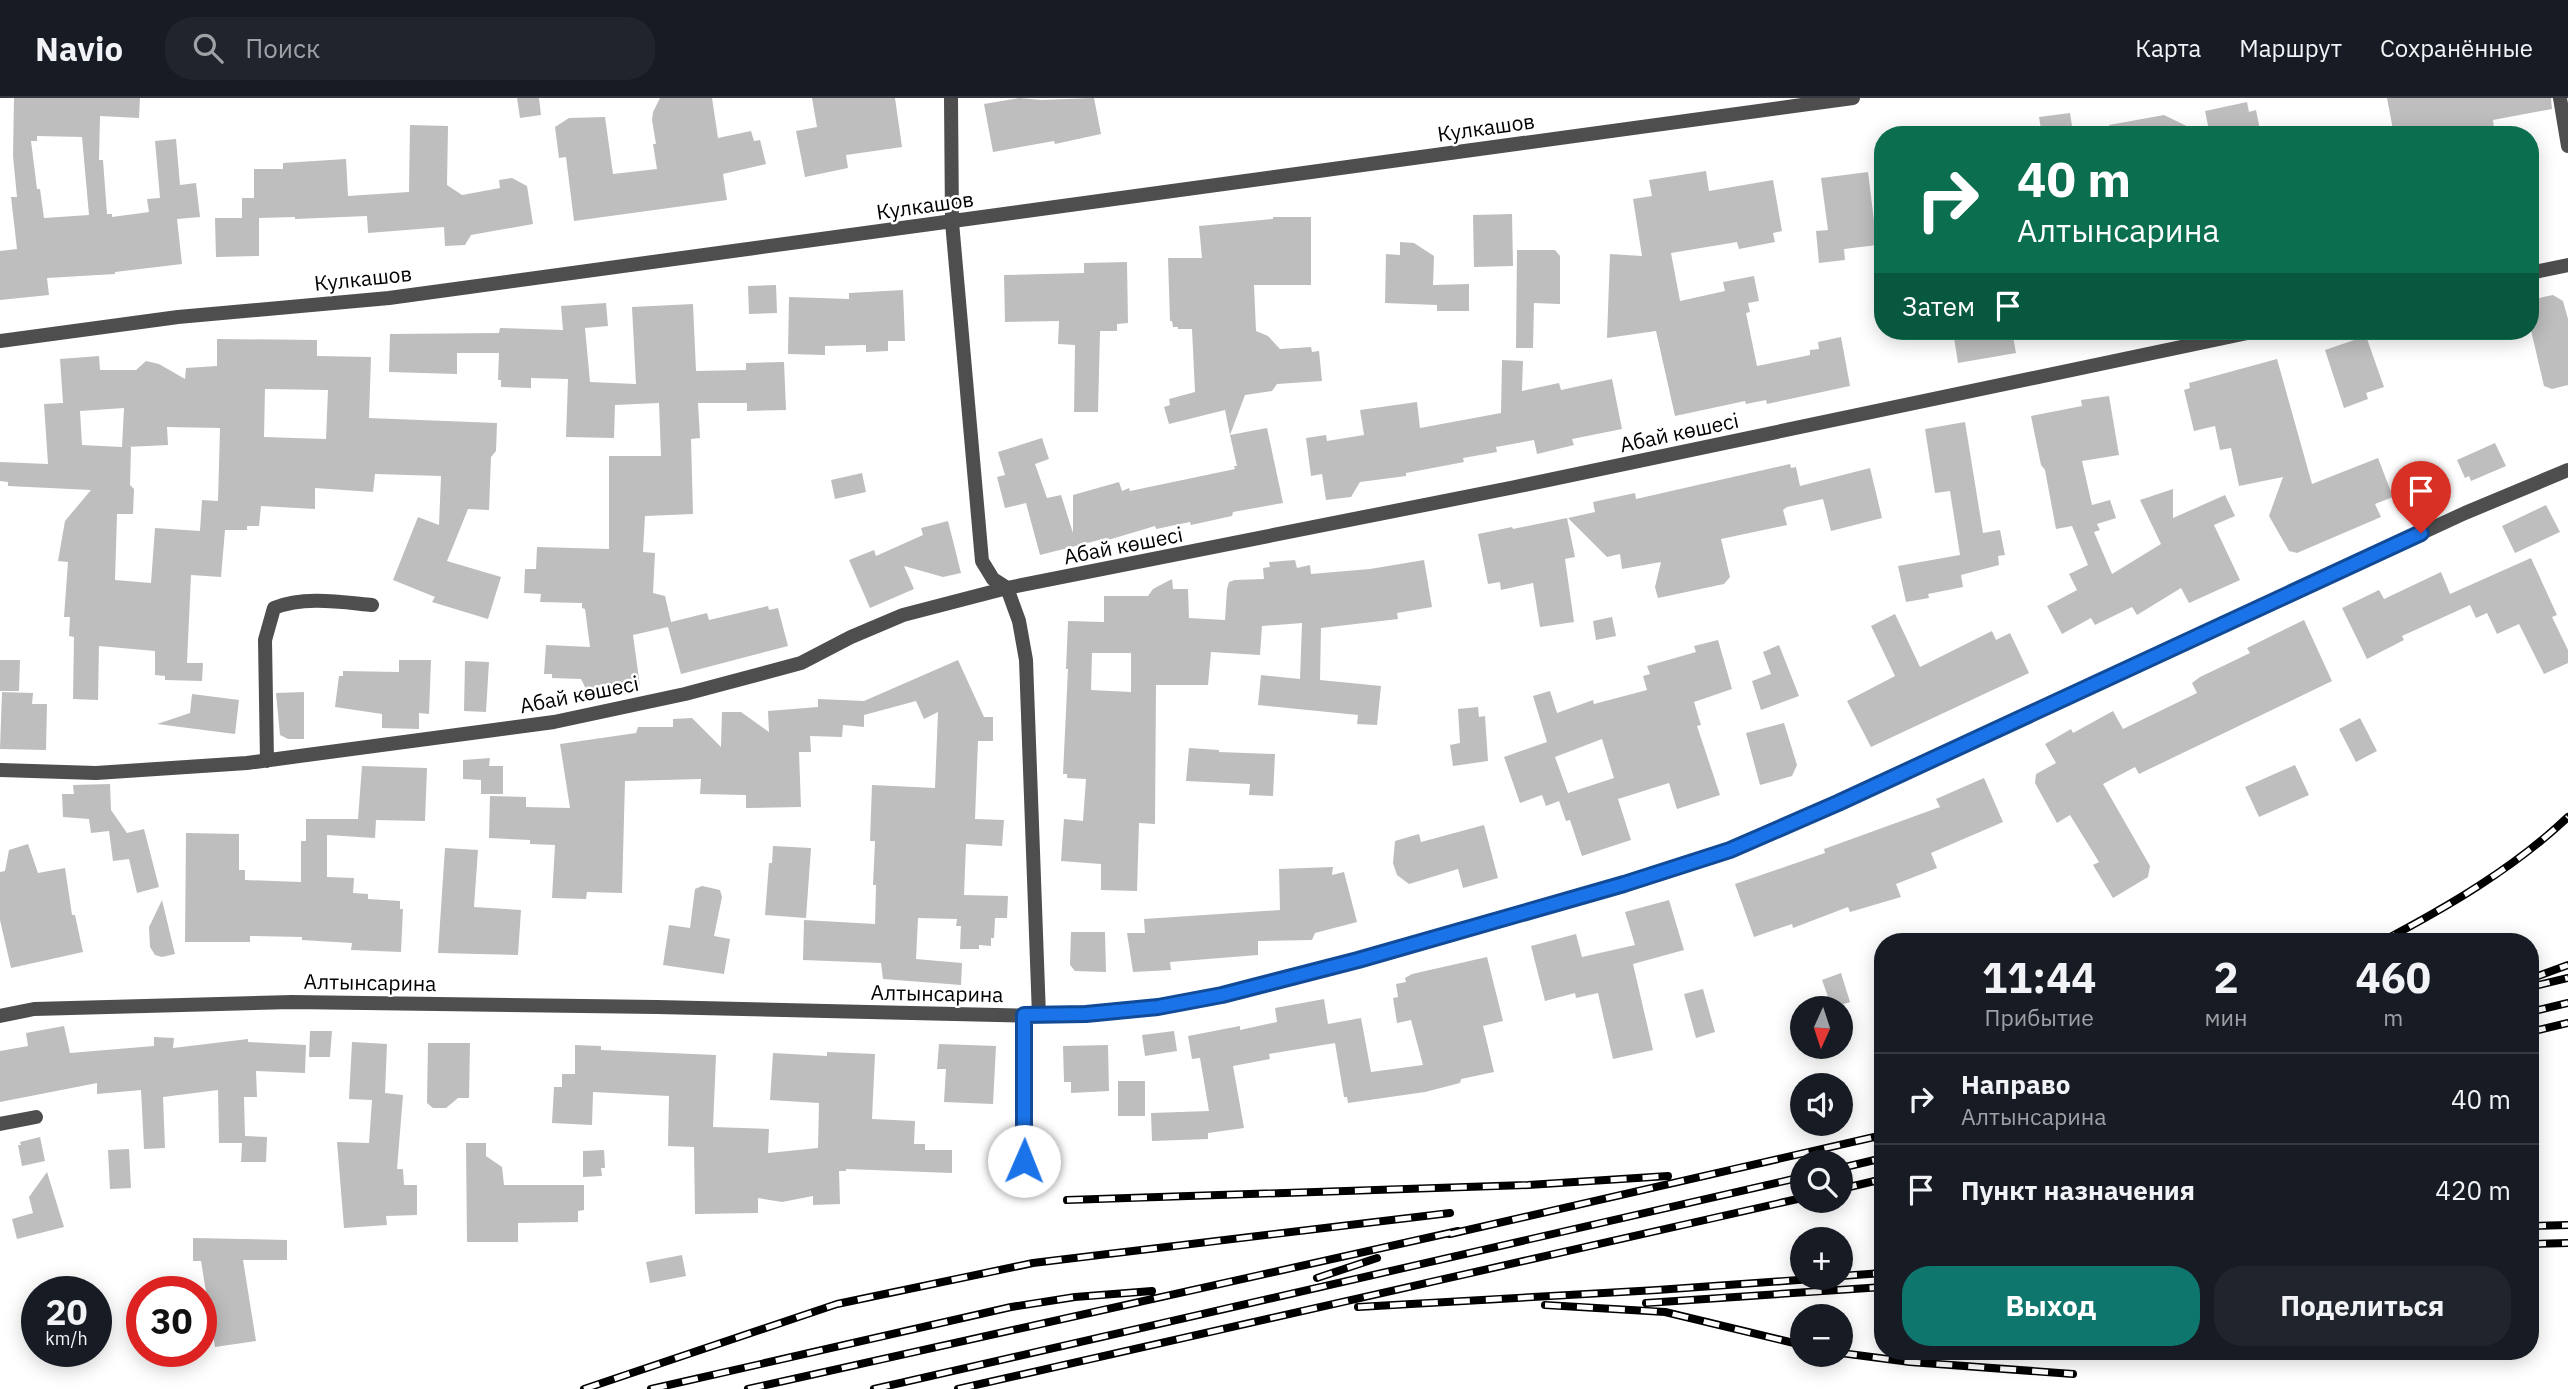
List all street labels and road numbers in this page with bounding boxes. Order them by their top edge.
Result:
street label: Кулкашов [1435,106,1537,148]
street label: Кулкашов [874,184,976,226]
street label: Кулкашов [313,259,413,297]
street label: Абай көшесі [1617,406,1741,458]
street label: Абай көшесі [1061,520,1185,570]
street label: Абай көшесі [517,669,641,719]
street label: Алтынсарина [303,967,437,997]
street label: Алтынсарина [870,978,1004,1008]

